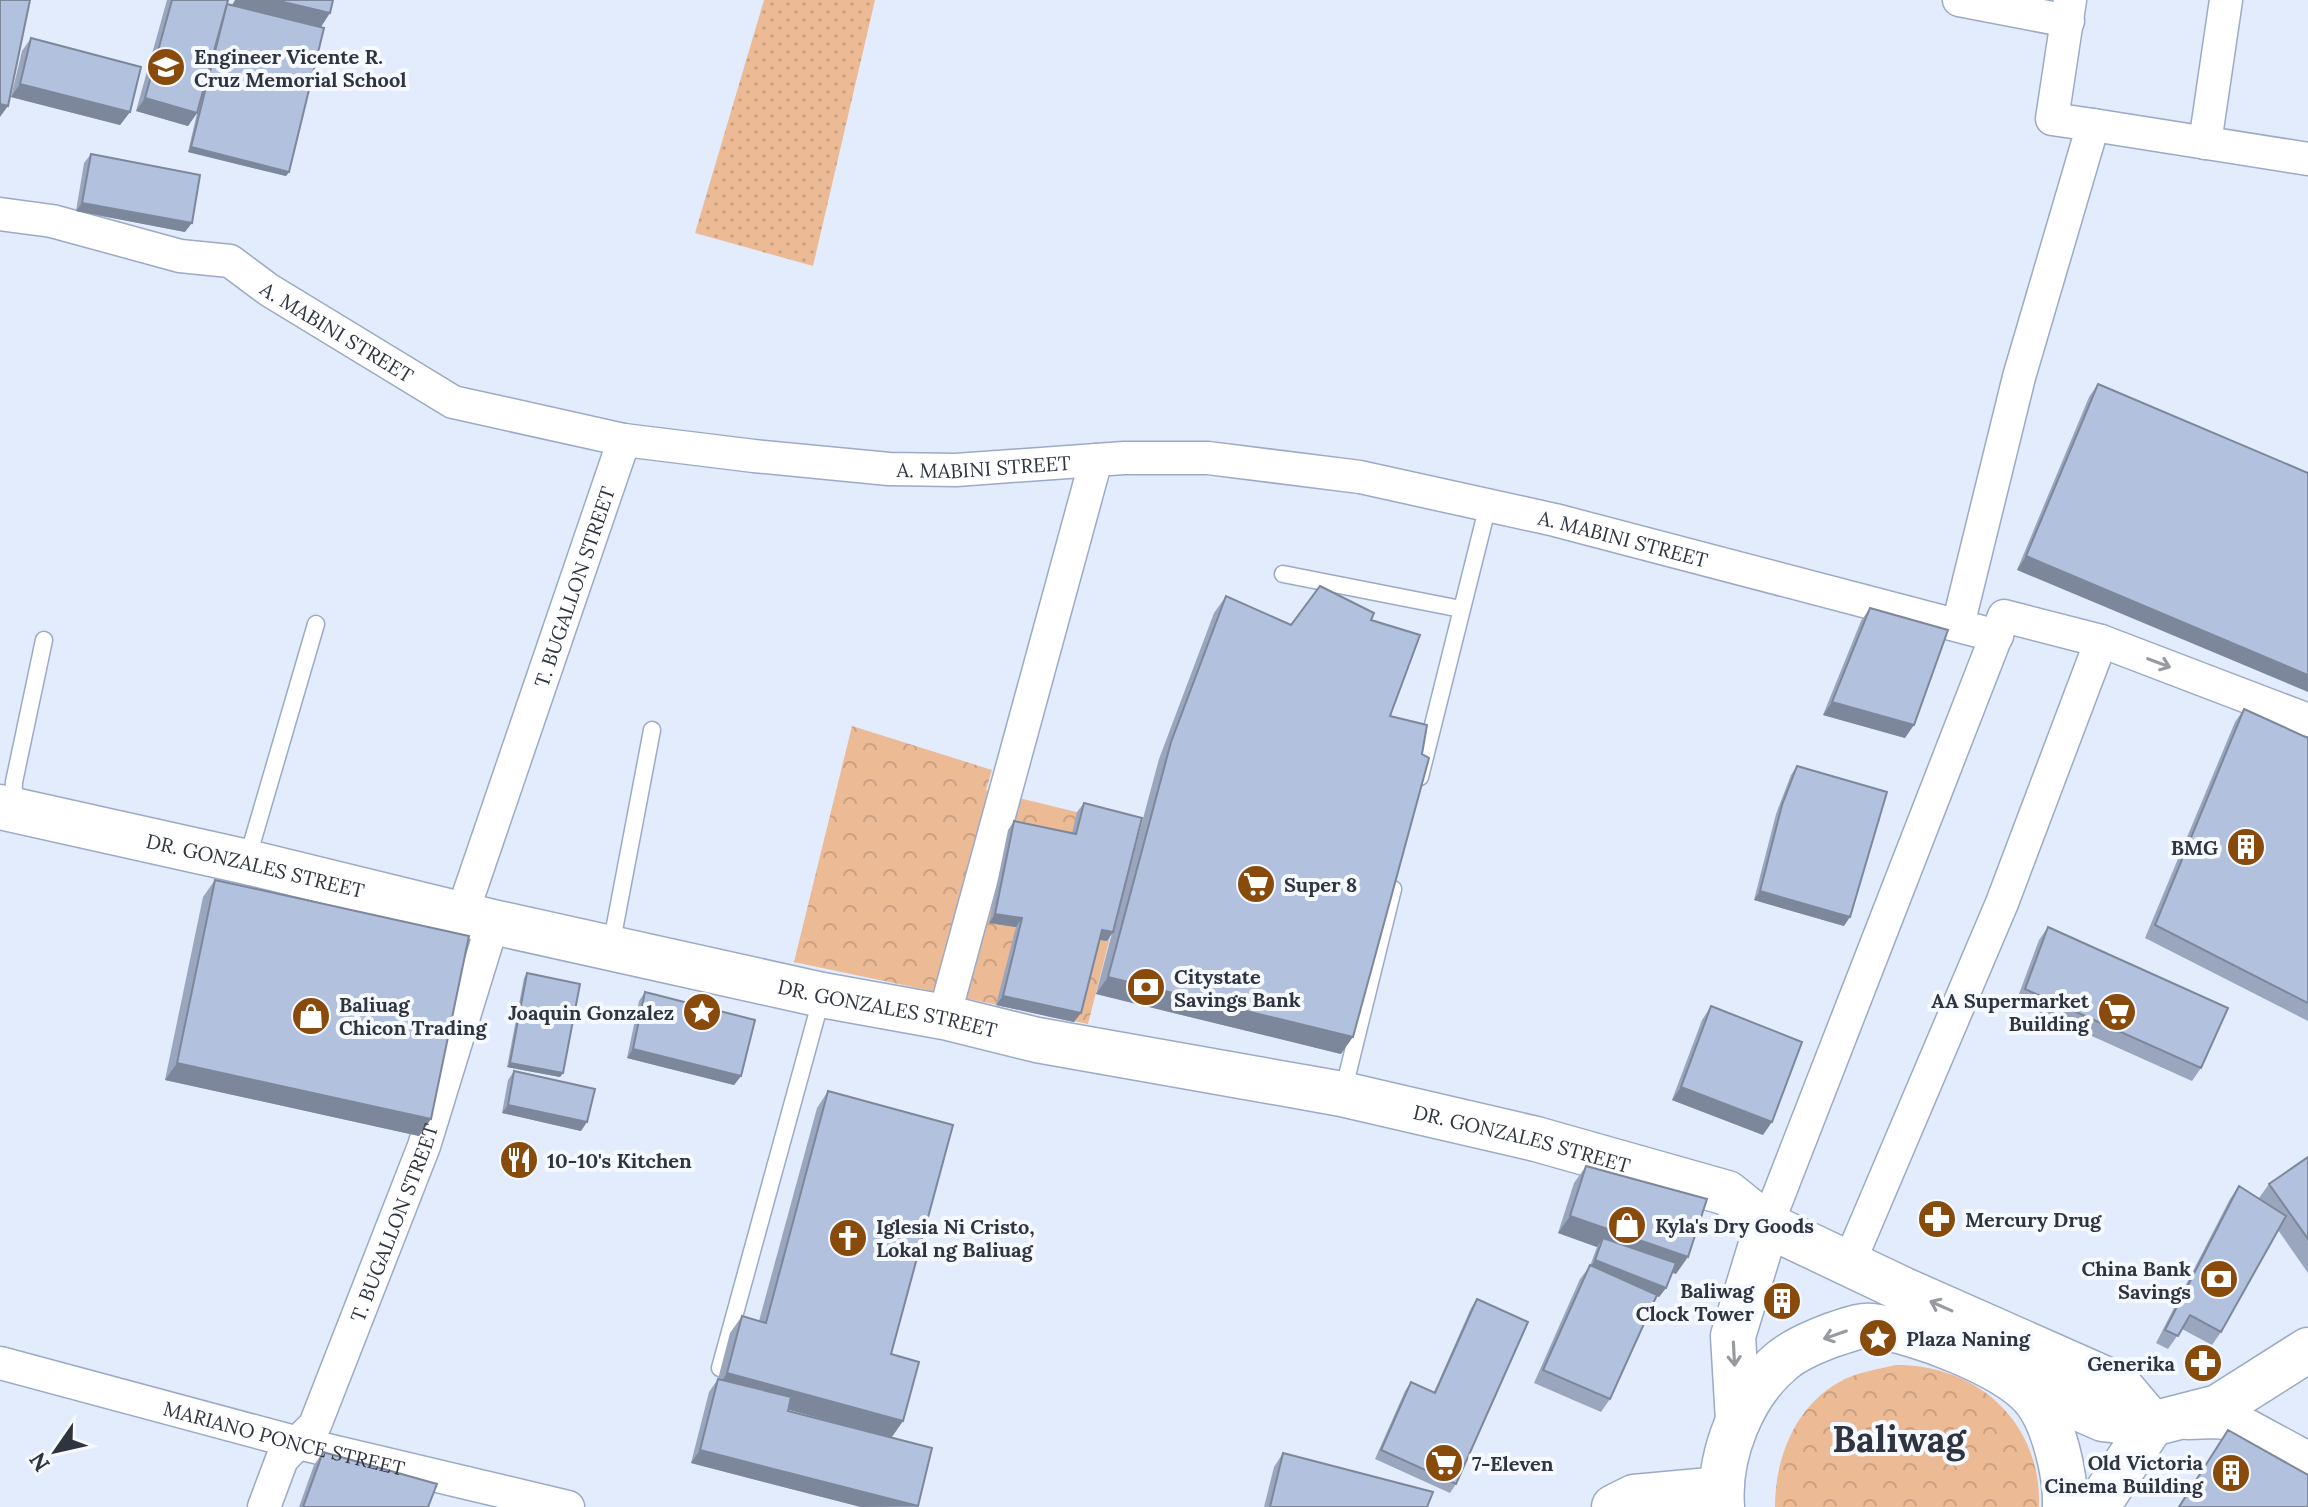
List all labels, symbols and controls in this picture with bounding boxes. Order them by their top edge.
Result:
place label: Engineer Vicente R. Cruz Memorial School [194,44,406,92]
school or university icon: Engineer Vicente R. Cruz Memorial School [145,46,187,88]
street label: A. MABINI STREET [255,275,418,388]
street label: A. MABINI STREET [895,449,1072,483]
street label: T. BUGALLON STREET [528,483,620,690]
street label: A. MABINI STREET [1535,504,1711,572]
one-way arrow [2146,657,2171,671]
building icon: BMG [2225,826,2267,868]
street label: DR. GONZALES STREET [144,827,367,903]
place label: BMG [2171,835,2218,860]
supermarket icon: Super 8 [1235,863,1277,905]
place label: Super 8 [1284,872,1357,897]
place label: Citystate Savings Bank [1174,964,1301,1012]
bank icon: Citystate Savings Bank [1125,966,1167,1008]
street label: DR. GONZALES STREET [776,973,1000,1042]
place label: AA Supermarket Building [1931,988,2090,1036]
place icon: Joaquin Gonzalez [681,991,723,1033]
supermarket icon: AA Supermarket Building [2096,991,2138,1033]
place label: Baliuag Chicon Trading [339,992,488,1040]
shop icon: Baliuag Chicon Trading [290,995,332,1037]
place label: Joaquin Gonzalez [508,1000,674,1025]
street label: DR. GONZALES STREET [1411,1098,1634,1178]
street label: T. BUGALLON STREET [344,1120,443,1325]
restaurant icon: 10-10's Kitchen [498,1139,540,1181]
place label: 10-10's Kitchen [547,1148,692,1173]
pharmacy icon: Mercury Drug [1916,1198,1958,1240]
shop icon: Kyla's Dry Goods [1606,1204,1648,1246]
place label: Mercury Drug [1965,1207,2102,1232]
place label: Kyla's Dry Goods [1655,1213,1814,1238]
place label: Iglesia Ni Cristo, Lokal ng Baliuag [876,1214,1034,1262]
church icon: Iglesia Ni Cristo, Lokal ng Baliuag [827,1217,869,1259]
place label: China Bank Savings [2081,1256,2191,1304]
bank icon: China Bank Savings [2198,1258,2240,1300]
place label: Baliwag Clock Tower [1636,1278,1755,1326]
building icon: Baliwag Clock Tower [1761,1280,1803,1322]
one-way arrow [1930,1298,1954,1313]
place icon: Plaza Naning [1857,1317,1899,1359]
place label: Plaza Naning [1906,1326,2031,1351]
one-way arrow [1822,1328,1847,1343]
one-way arrow [1726,1340,1741,1367]
pharmacy icon: Generika [2182,1342,2224,1384]
place label: Generika [2087,1351,2176,1376]
street label: MARIANO PONCE STREET [161,1395,408,1480]
north arrow [16,1411,96,1491]
district label: Baliwag [1832,1416,1968,1462]
supermarket icon: 7-Eleven [1423,1442,1465,1484]
text: N [23,1447,56,1477]
place label: Old Victoria Cinema Building [2044,1450,2204,1498]
place label: 7-Eleven [1472,1451,1554,1476]
building icon: Old Victoria Cinema Building [2210,1452,2252,1494]

